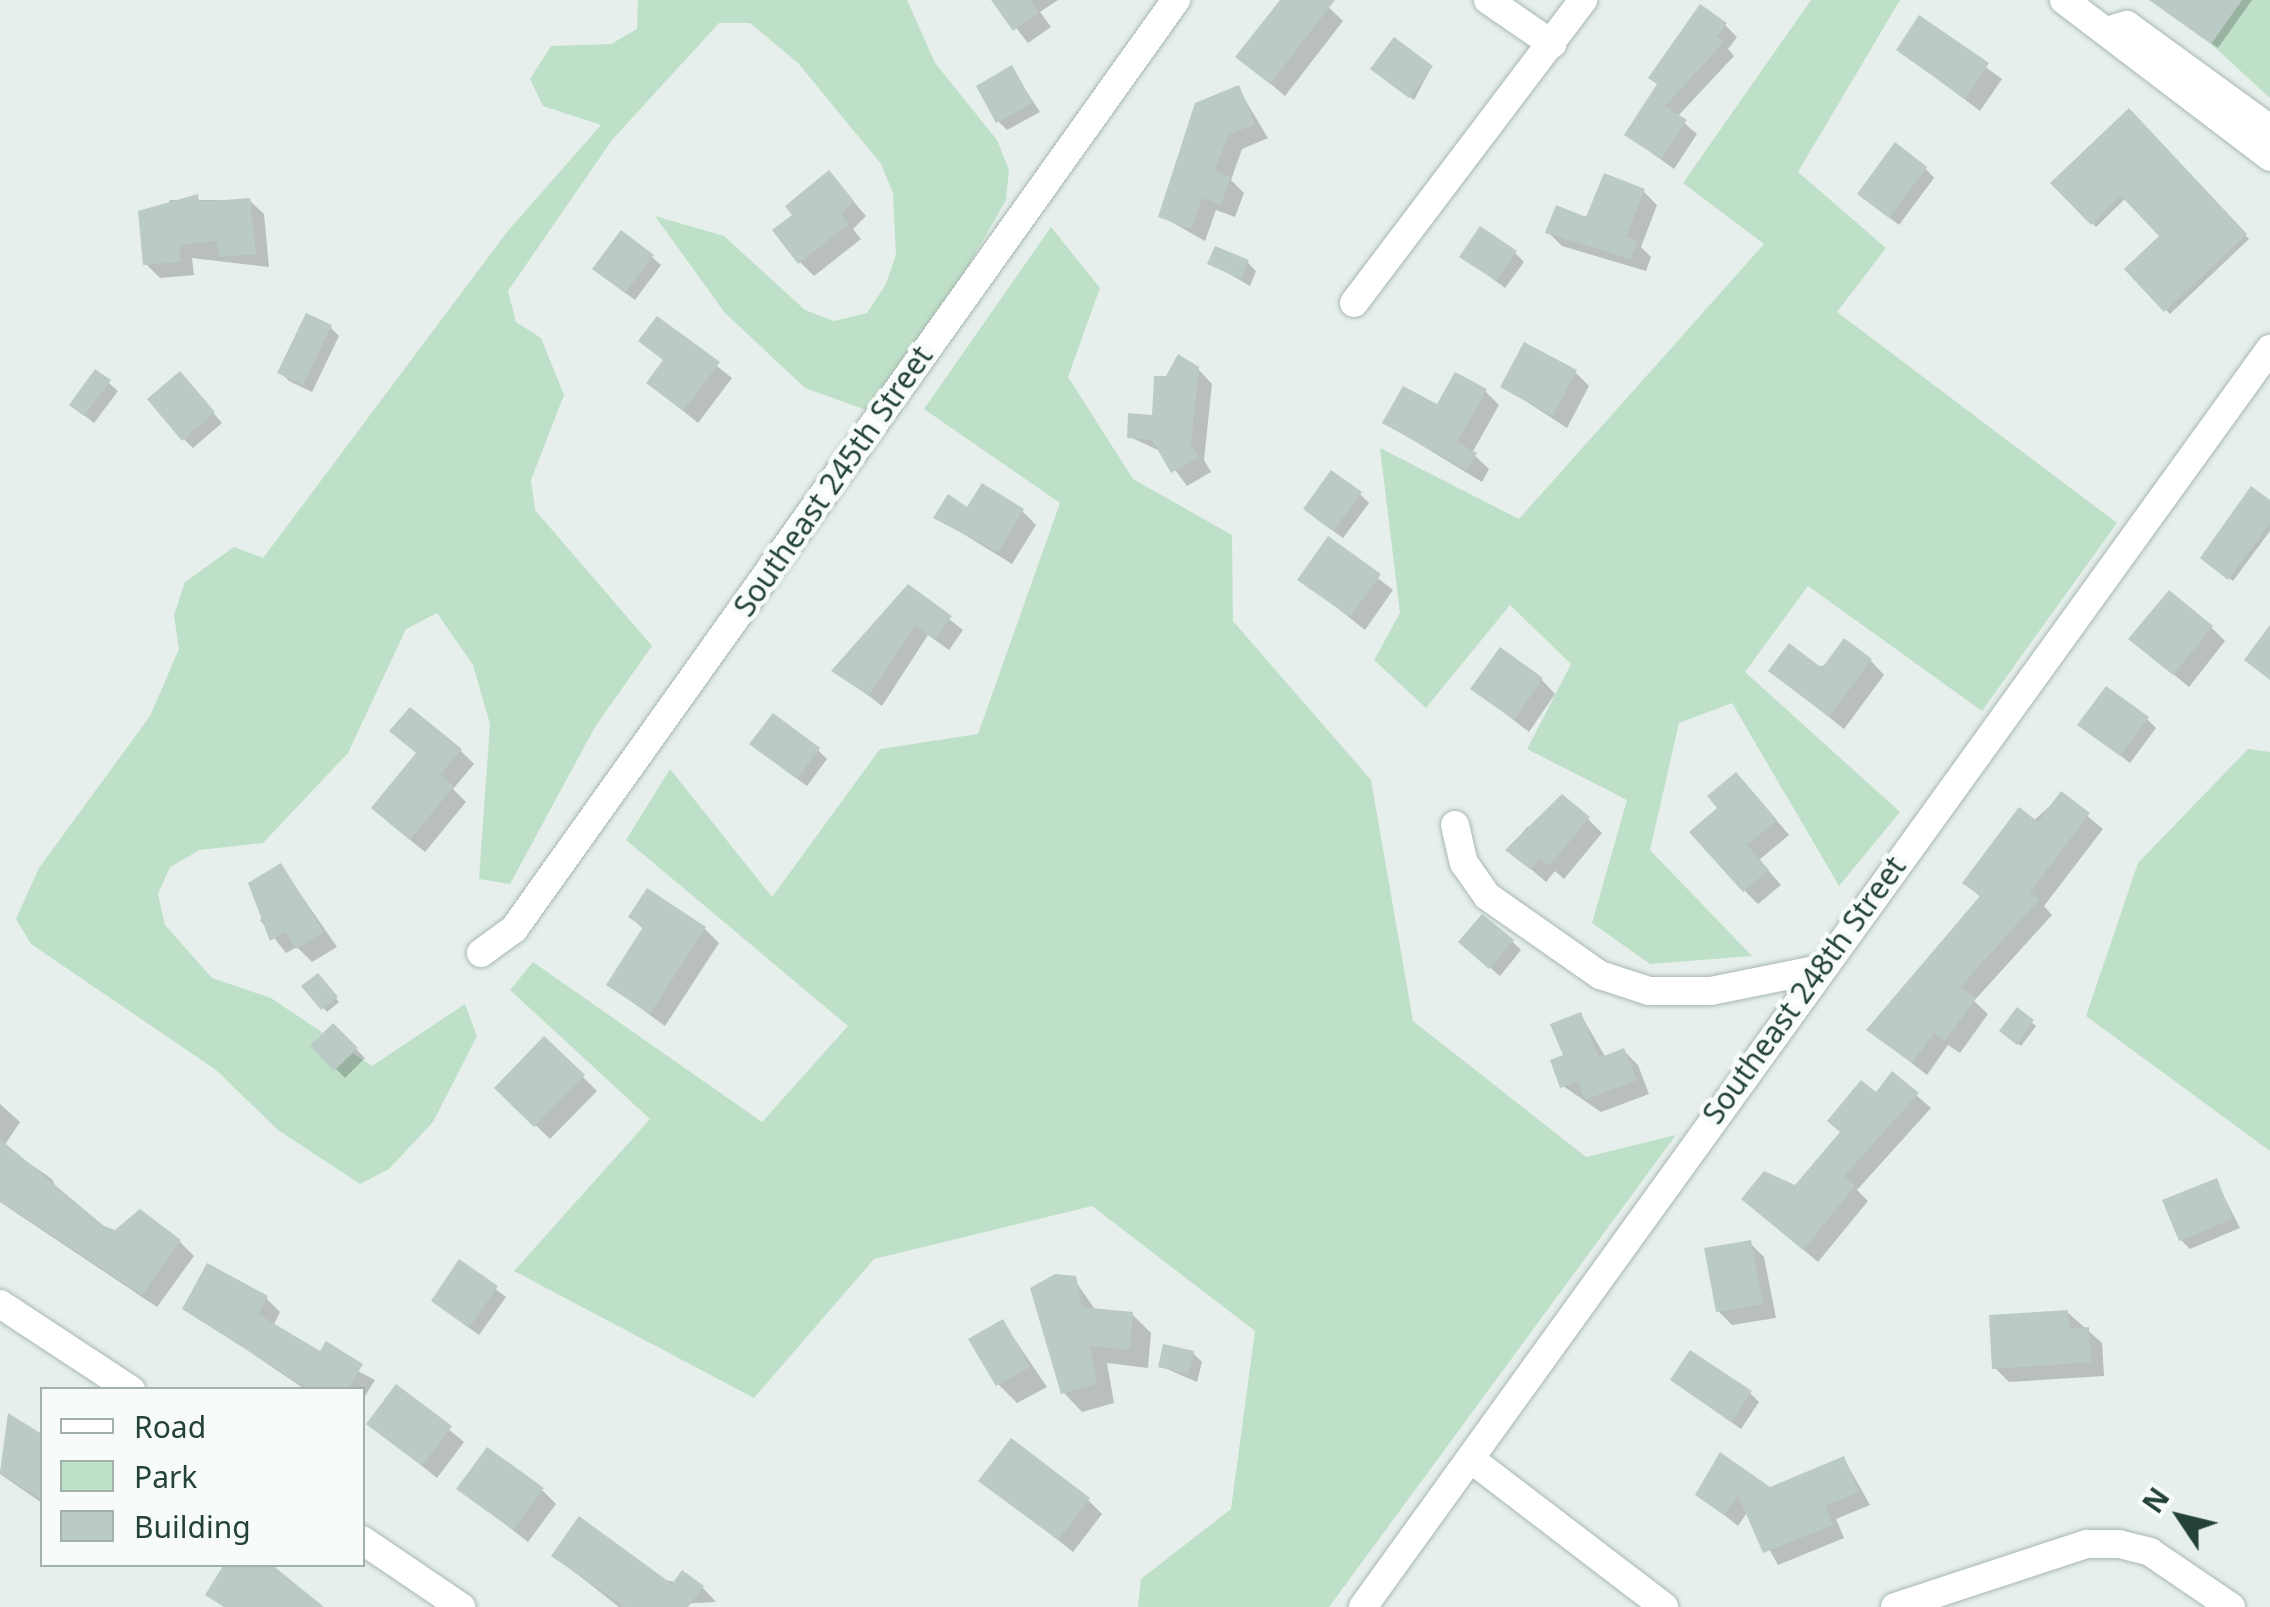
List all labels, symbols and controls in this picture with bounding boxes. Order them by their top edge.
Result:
street label: Southeast 245th Street [726,339,940,623]
street label: Southeast 248th Street [1695,849,1913,1131]
legend [40,1387,365,1567]
text: Road [134,1406,206,1447]
text: Park [134,1456,197,1497]
north arrow [2130,1467,2230,1567]
text: N [2133,1480,2178,1520]
text: Building [134,1506,251,1547]

